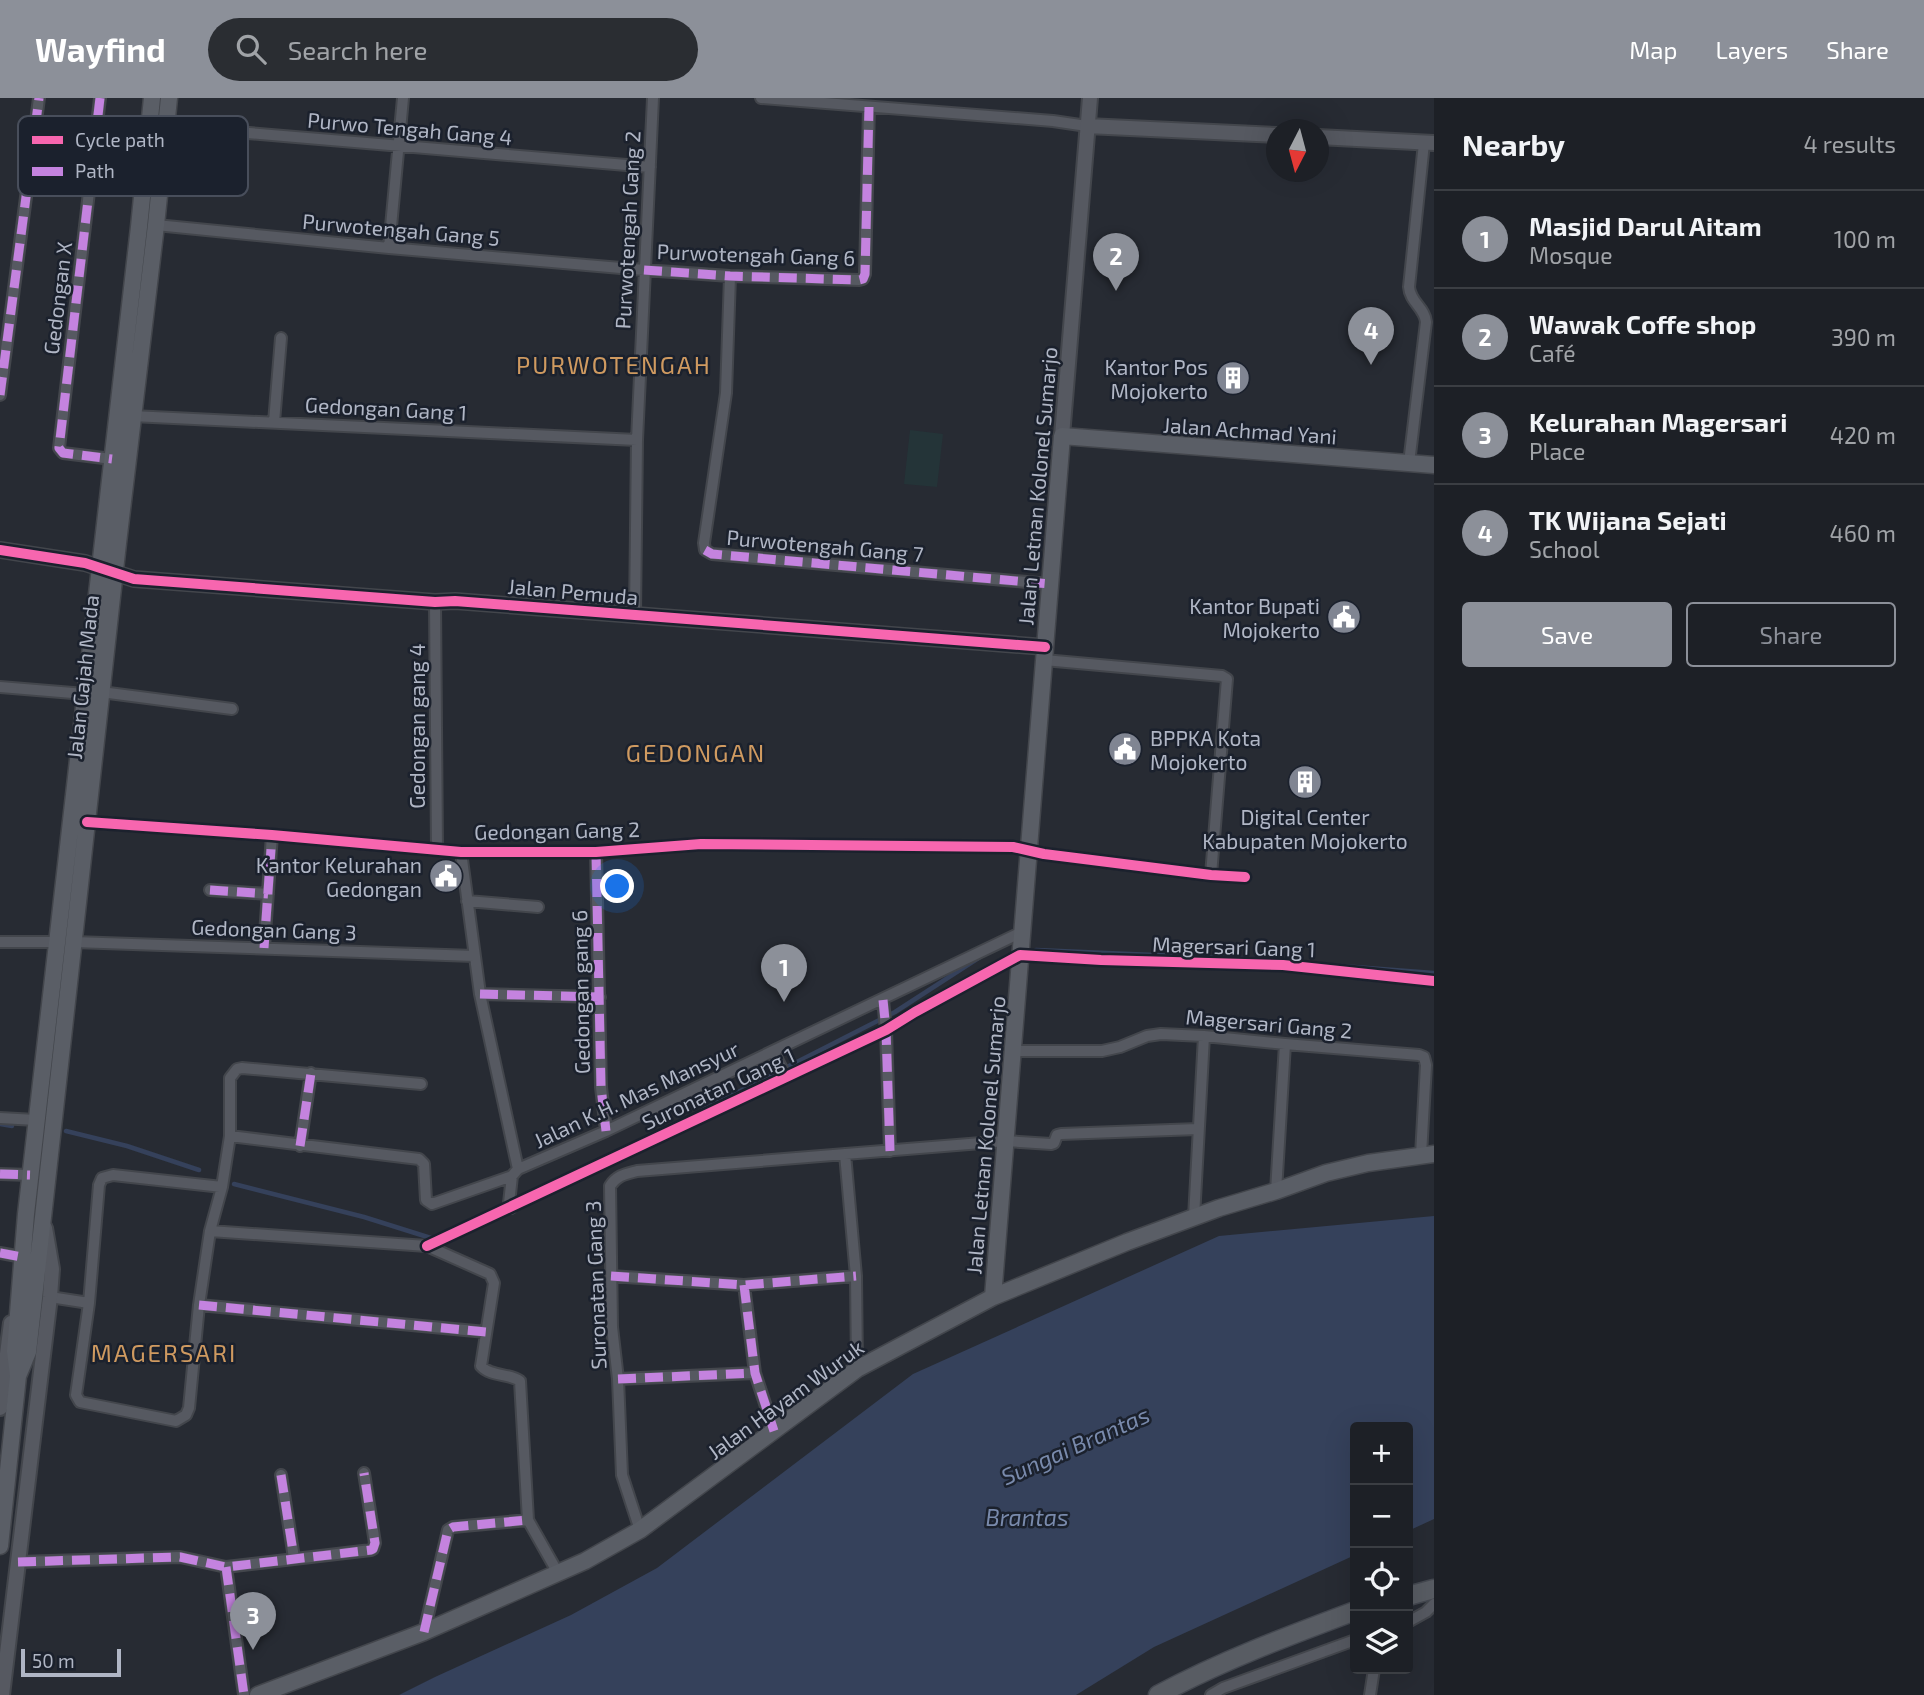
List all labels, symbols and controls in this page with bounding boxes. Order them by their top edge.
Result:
search box [208,18,698,81]
text: Wayfind [35,29,166,69]
icon: search [232,30,270,68]
text: Search here [288,34,427,65]
text: Map [1629,35,1677,64]
text: Layers [1715,35,1788,64]
text: Share [1826,35,1889,64]
street label: Purwo Tengah Gang 4 [306,107,514,149]
legend [18,116,248,196]
north arrow [1266,119,1329,182]
text: Nearby [1462,126,1565,162]
text: Cycle path [75,128,165,151]
street label: Purwotengah Gang 2 [609,130,645,330]
text: 4 results [1804,130,1896,158]
text: Path [75,159,115,182]
street label: Purwotengah Gang 5 [301,208,501,250]
text: Masjid Darul Aitam [1529,210,1762,241]
text: 1 [1480,225,1490,253]
text: 100 m [1834,225,1896,253]
pin: 2 [1093,233,1139,291]
street label: Purwotengah Gang 6 [656,238,856,270]
street label: Gedongan X [38,240,76,356]
text: Mosque [1529,241,1613,269]
pin: 4 [1348,307,1394,365]
text: Wawak Coffe shop [1529,308,1756,339]
text: 2 [1478,323,1492,351]
text: 390 m [1831,323,1896,351]
text: Café [1529,339,1576,367]
street label: Jalan Letnan Kolonel Sumarjo [1012,346,1063,626]
district label: PURWOTENGAH [516,350,712,379]
place label: Kantor Pos Mojokerto [1104,354,1208,404]
building icon: Kantor Pos Mojokerto [1214,359,1252,397]
street label: Gedongan Gang 1 [304,391,468,425]
text: Kelurahan Magersari [1529,406,1787,437]
street label: Jalan Achmad Yani [1162,411,1338,449]
text: 3 [1478,421,1492,449]
text: 420 m [1830,421,1896,449]
text: Place [1529,437,1585,465]
text: TK Wijana Sejati [1529,504,1727,535]
text: 4 [1478,519,1492,547]
text: 460 m [1830,519,1896,547]
street label: Purwotengah Gang 7 [726,524,925,566]
text: School [1529,535,1599,563]
street label: Jalan Pemuda [507,573,639,609]
place label: Kantor Bupati Mojokerto [1189,593,1320,643]
street label: Jalan Gajah Mada [61,594,104,761]
public building icon: Kantor Bupati Mojokerto [1325,598,1363,636]
button: Save [1462,602,1672,667]
button: Share [1686,602,1896,667]
street label: Gedongan gang 4 [404,643,429,809]
place label: BPPKA Kota Mojokerto [1150,725,1261,775]
public building icon: BPPKA Kota Mojokerto [1106,730,1144,768]
district label: GEDONGAN [626,738,766,767]
building icon: Digital Center Kabupaten Mojokerto [1286,763,1324,801]
place label: Digital Center Kabupaten Mojokerto [1202,804,1408,854]
street label: Gedongan Gang 2 [474,816,640,844]
place label: Kantor Kelurahan Gedongan [256,852,422,901]
public building icon: Kantor Kelurahan Gedongan [427,857,465,895]
your location [600,869,634,903]
street label: Gedongan gang 6 [566,910,594,1074]
street label: Gedongan Gang 3 [191,914,357,944]
street label: Magersari Gang 1 [1152,931,1316,961]
pin: 1 [761,944,807,1002]
street label: Jalan Letnan Kolonel Sumarjo [960,995,1011,1275]
street label: Magersari Gang 2 [1185,1003,1353,1043]
street label: Jalan K.H. Mas Mansyur [529,1035,743,1153]
street label: Suronatan Gang 1 [638,1042,798,1134]
street label: Suronatan Gang 3 [580,1200,610,1370]
street label: Jalan Hayam Wuruk [702,1334,868,1464]
district label: MAGERSARI [91,1338,237,1367]
water label: Sungai Brantas [996,1400,1154,1490]
map controls [1350,1422,1413,1674]
button: + [1350,1422,1413,1485]
button: − [1350,1485,1413,1548]
water label: Brantas [985,1503,1069,1531]
button: locate [1350,1548,1413,1611]
pin: 3 [230,1592,276,1650]
button: layers [1350,1611,1413,1674]
scale bar [21,1646,121,1678]
text: 50 m [32,1649,75,1672]

